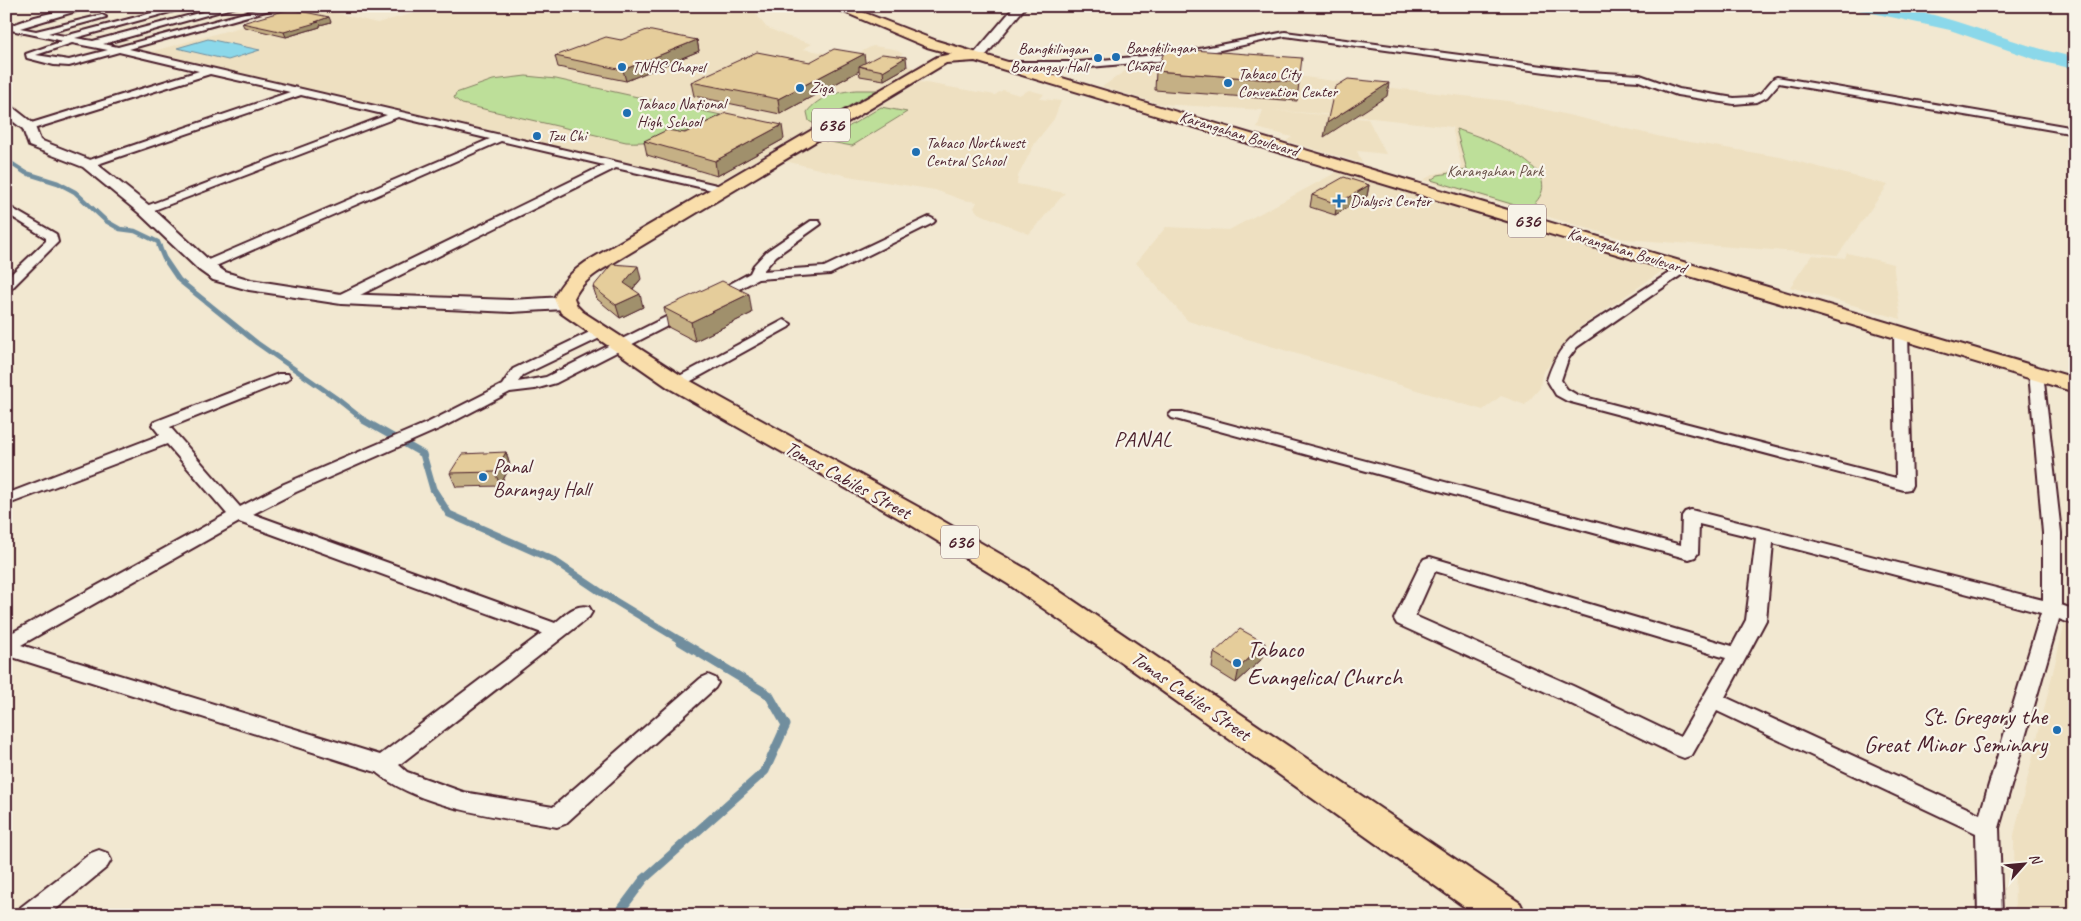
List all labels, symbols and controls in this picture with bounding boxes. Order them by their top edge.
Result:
place label: Bangkilingan Chapel [1126,38,1197,76]
place label: Bangkilingan Barangay Hall [1010,39,1091,77]
marker: Bangkilingan Chapel [1110,51,1122,63]
marker: Bangkilingan Barangay Hall [1092,52,1104,64]
place label: TNHS Chapel [632,57,708,77]
marker: TNHS Chapel [616,61,628,73]
place label: Tabaco City Convention Center [1238,64,1339,102]
marker: Tabaco City Convention Center [1222,77,1234,89]
place label: Ziga [810,78,835,98]
marker: Ziga [794,82,806,94]
place label: Tabaco National High School [637,94,729,132]
street label: Karangahan Boulevard [1177,106,1303,162]
marker: Tabaco National High School [621,107,633,119]
road number: 636 [812,108,850,142]
place label: Tzu Chi [547,126,588,146]
marker: Tzu Chi [531,130,543,142]
place label: Tabaco Northwest Central School [926,133,1027,171]
marker: Tabaco Northwest Central School [910,146,922,158]
park label: Karangahan Park [1447,161,1544,181]
place label: Dialysis Center [1350,191,1433,211]
marker: Dialysis Center [1332,194,1346,208]
road number: 636 [1508,205,1546,238]
street label: Karangahan Boulevard [1565,223,1691,279]
district label: PANAL [1114,425,1172,453]
street label: Tomas Cabiles Street [781,435,917,526]
place label: Panal Barangay Hall [493,454,594,502]
marker: Panal Barangay Hall [477,471,489,483]
road number: 636 [941,526,979,558]
place label: Tabaco Evangelical Church [1247,634,1404,692]
street label: Tomas Cabiles Street [1126,646,1258,748]
marker: Tabaco Evangelical Church [1231,657,1243,669]
place label: St. Gregory the Great Minor Seminary [1864,701,2049,759]
marker: St. Gregory the Great Minor Seminary [2051,724,2063,736]
north arrow [1998,838,2048,888]
text: N [2026,851,2046,868]

